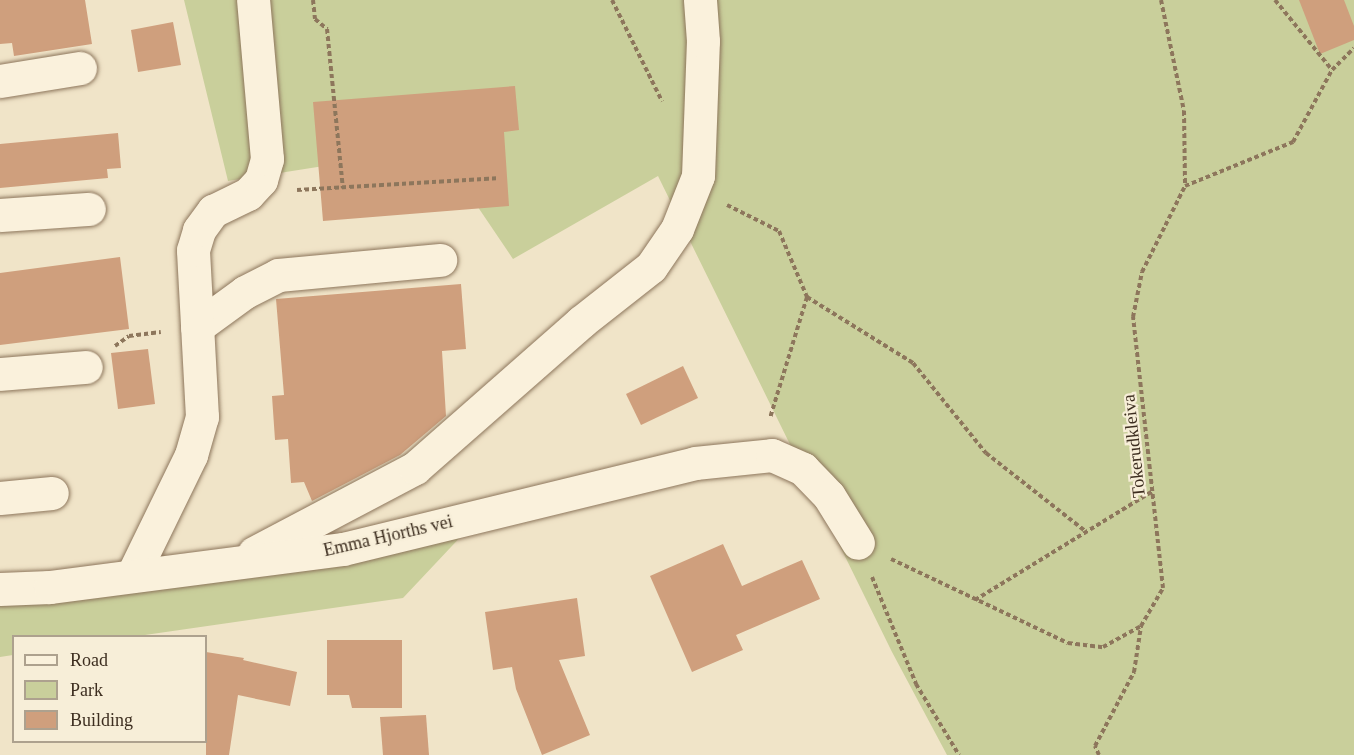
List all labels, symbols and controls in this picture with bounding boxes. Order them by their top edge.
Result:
street label: Tokerudkleiva [1118,393,1150,499]
street label: Emma Hjorths vei [321,511,455,561]
legend [12,635,207,743]
text: Road [70,650,108,670]
text: Park [70,680,103,700]
text: Building [70,710,133,730]

